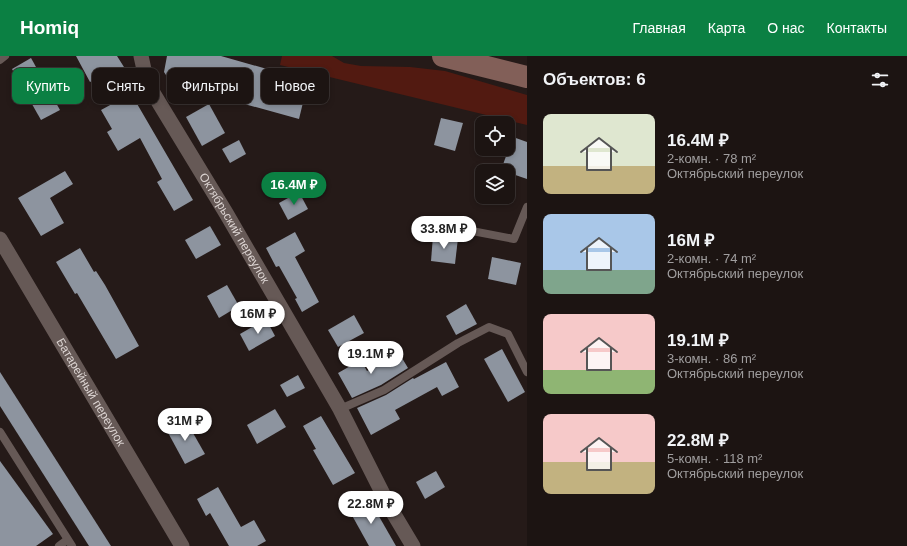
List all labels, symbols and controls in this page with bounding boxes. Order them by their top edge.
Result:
text: Homiq [20,17,79,38]
text: Главная [632,20,686,36]
text: Карта [708,20,745,36]
text: О нас [767,20,805,36]
text: Контакты [827,20,887,36]
chip: Купить [12,68,84,104]
chip: Снять [92,68,159,104]
chip: Фильтры [167,68,253,104]
chip: Новое [261,68,329,104]
icon: filters [869,69,891,91]
text: Объектов: 6 [543,70,646,89]
map controls [475,116,515,204]
button: locate [475,116,515,156]
icon: home [575,130,623,178]
text: 16.4M ₽ [667,131,729,150]
text: 2-комн. · 78 m² [667,151,756,166]
button: layers [475,164,515,204]
text: Октябрьский переулок [667,166,803,181]
street label: Октябрьский переулок [196,170,273,286]
pin: 16.4M ₽ [257,172,331,206]
text: 16.4M ₽ [270,177,318,192]
pin: 33.8M ₽ [407,216,481,250]
text: 33.8M ₽ [420,221,468,236]
icon: home [575,230,623,278]
text: 16M ₽ [667,231,715,250]
text: 2-комн. · 74 m² [667,251,756,266]
text: Октябрьский переулок [667,266,803,281]
pin: 16M ₽ [230,301,286,335]
text: 16M ₽ [240,306,276,321]
icon: home [575,330,623,378]
text: 19.1M ₽ [667,331,729,350]
street label: Батарейный переулок [53,336,129,449]
pin: 19.1M ₽ [334,341,408,375]
text: 19.1M ₽ [347,346,395,361]
text: 3-комн. · 86 m² [667,351,756,366]
text: Октябрьский переулок [667,366,803,381]
pin: 31M ₽ [157,408,213,442]
text: 31M ₽ [167,413,203,428]
icon: home [575,430,623,478]
text: 22.8M ₽ [667,431,729,450]
text: 5-комн. · 118 m² [667,451,762,466]
text: Октябрьский переулок [667,466,803,481]
pin: 22.8M ₽ [334,491,408,525]
text: 22.8M ₽ [347,496,395,511]

